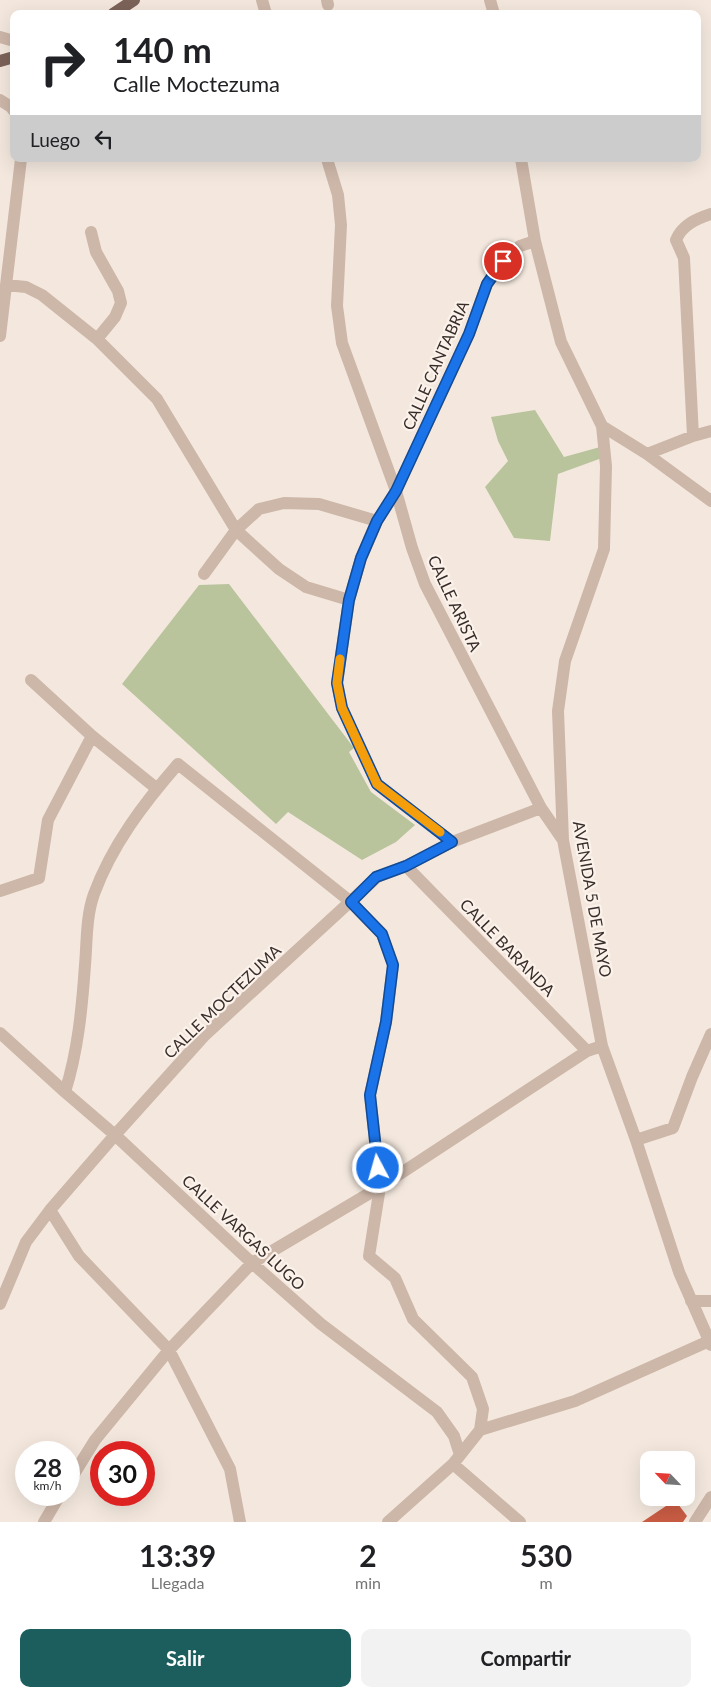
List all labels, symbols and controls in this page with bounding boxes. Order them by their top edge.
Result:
text: 140 m [113,28,212,70]
icon: right [30,30,95,95]
text: Calle Moctezuma [113,70,280,97]
icon: left [90,125,118,153]
text: Luego [30,128,80,151]
pin [482,240,524,282]
icon: arrive [489,247,517,275]
street label: CALLE CANTABRIA [398,297,472,433]
street label: CALLE ARISTA [424,552,486,654]
street label: AVENIDA 5 DE MAYO [570,819,616,979]
street label: CALLE BARANDA [457,894,559,1000]
street label: CALLE MOCTEZUMA [160,940,285,1062]
position arrow [351,1141,403,1193]
street label: CALLE VARGAS LUGO [179,1170,309,1294]
speed limit sign: 30 [90,1441,155,1506]
north arrow [640,1451,695,1506]
map controls [640,1451,695,1506]
text: 28 [33,1452,62,1482]
text: km/h [33,1478,62,1493]
text: 13:39 [139,1537,216,1573]
text: 2 [359,1537,377,1573]
text: 530 [520,1537,572,1573]
text: Llegada [151,1573,204,1592]
text: min [355,1573,381,1592]
text: m [539,1573,553,1592]
button: Salir [20,1629,351,1687]
button: Compartir [361,1629,691,1687]

